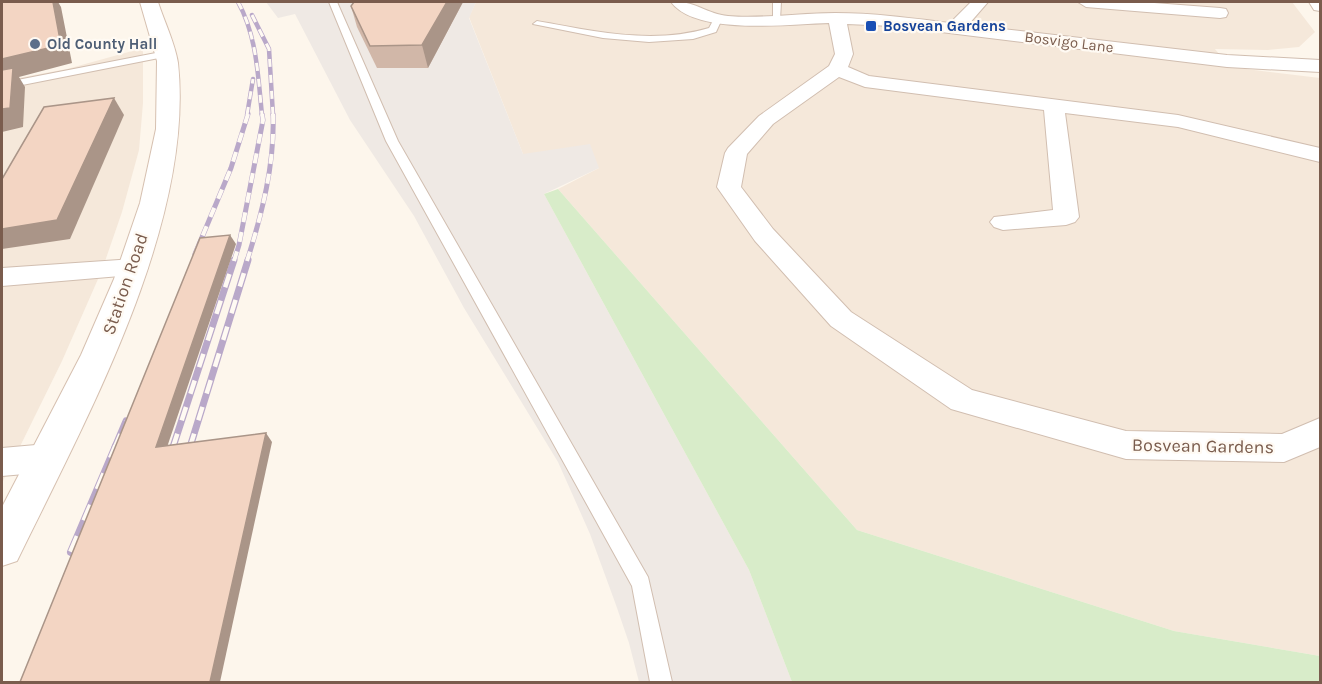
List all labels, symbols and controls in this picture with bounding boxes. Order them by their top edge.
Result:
place label: Bosvean Gardens [883,17,1006,35]
marker: Bosvean Gardens [864,19,878,33]
street label: Bosvigo Lane [1023,28,1115,56]
place label: Old County Hall [47,35,157,53]
marker: Old County Hall [28,37,42,51]
street label: Station Road [97,230,153,338]
street label: Bosvean Gardens [1132,434,1274,458]

